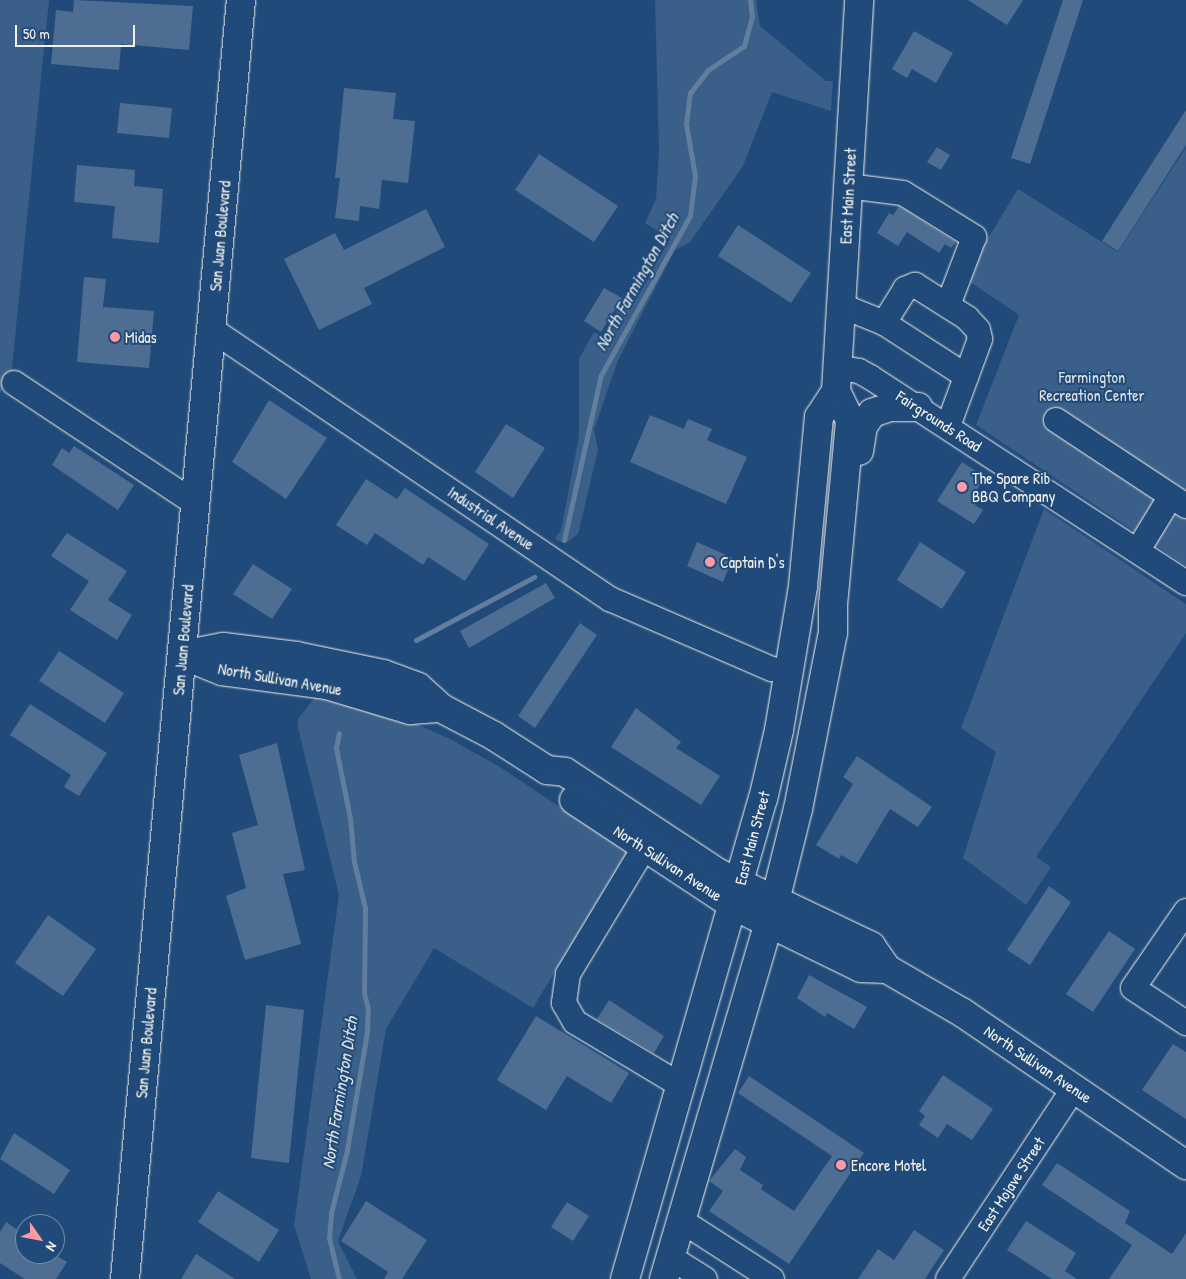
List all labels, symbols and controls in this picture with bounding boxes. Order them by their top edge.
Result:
scale bar [18,15,138,47]
text: 50 m [23,23,50,44]
street label: East Main Street [836,147,860,245]
street label: San Juan Boulevard [206,180,234,292]
water label: North Farmington Ditch [590,209,684,355]
place label: Midas [125,327,157,347]
marker: Midas [109,331,121,343]
park label: Farmington Recreation Center [1039,367,1145,405]
street label: Fairgrounds Road [893,386,985,456]
place label: The Spare Rib BBQ Company [972,468,1056,506]
marker: The Spare Rib BBQ Company [956,481,968,493]
street label: Industrial Avenue [444,482,538,554]
place label: Captain D's [720,552,785,572]
marker: Captain D's [704,556,716,568]
street label: San Juan Boulevard [169,584,197,696]
street label: North Sullivan Avenue [217,659,343,699]
street label: East Main Street [730,789,774,887]
street label: North Sullivan Avenue [610,821,726,905]
street label: San Juan Boulevard [132,987,160,1099]
water label: North Farmington Ditch [317,1015,363,1171]
street label: North Sullivan Avenue [981,1021,1095,1107]
street label: East Mojave Street [973,1133,1049,1235]
place label: Encore Motel [851,1155,926,1175]
marker: Encore Motel [835,1159,847,1171]
north arrow [15,1214,65,1264]
text: N [42,1239,62,1255]

